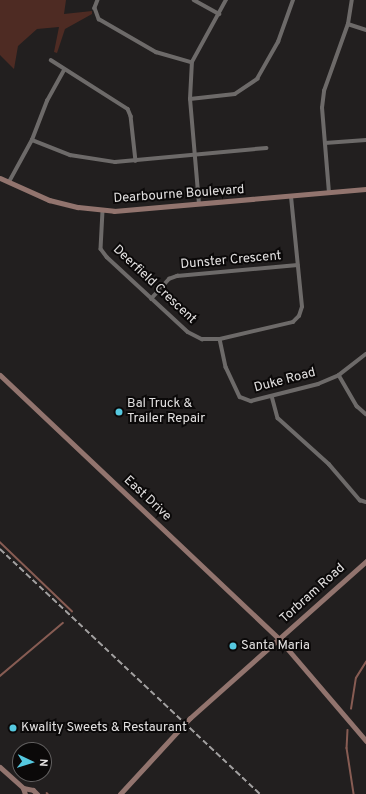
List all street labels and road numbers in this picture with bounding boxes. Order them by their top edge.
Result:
street label: Dearbourne Boulevard [113,183,245,207]
street label: Deerfield Crescent [109,242,199,328]
street label: Dunster Crescent [180,249,282,273]
street label: Duke Road [253,365,317,397]
street label: East Drive [120,473,174,525]
street label: Torbram Road [277,561,349,627]

